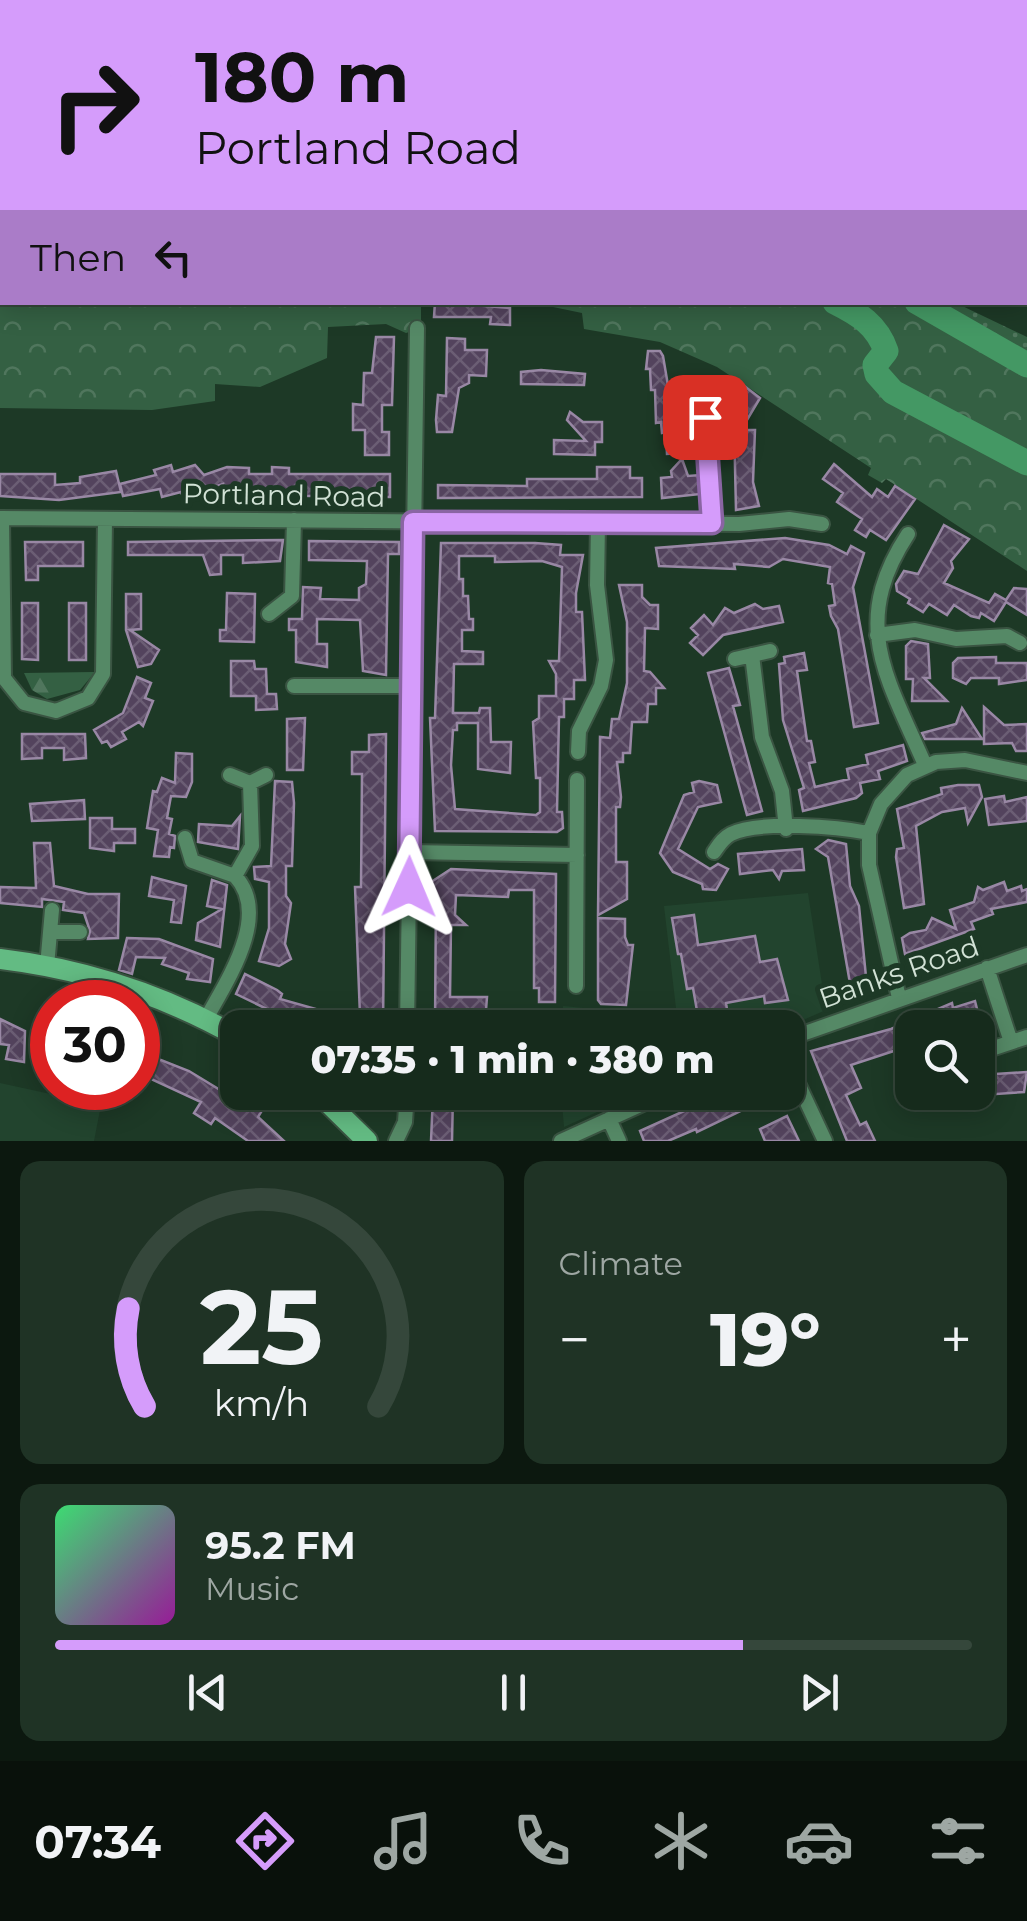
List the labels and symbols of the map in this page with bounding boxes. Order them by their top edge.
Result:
pin [663,375,748,460]
street label: Portland Road [182,476,386,514]
position arrow [357,835,461,939]
street label: Banks Road [814,929,984,1015]
speed limit sign: 30 [30,980,160,1110]

